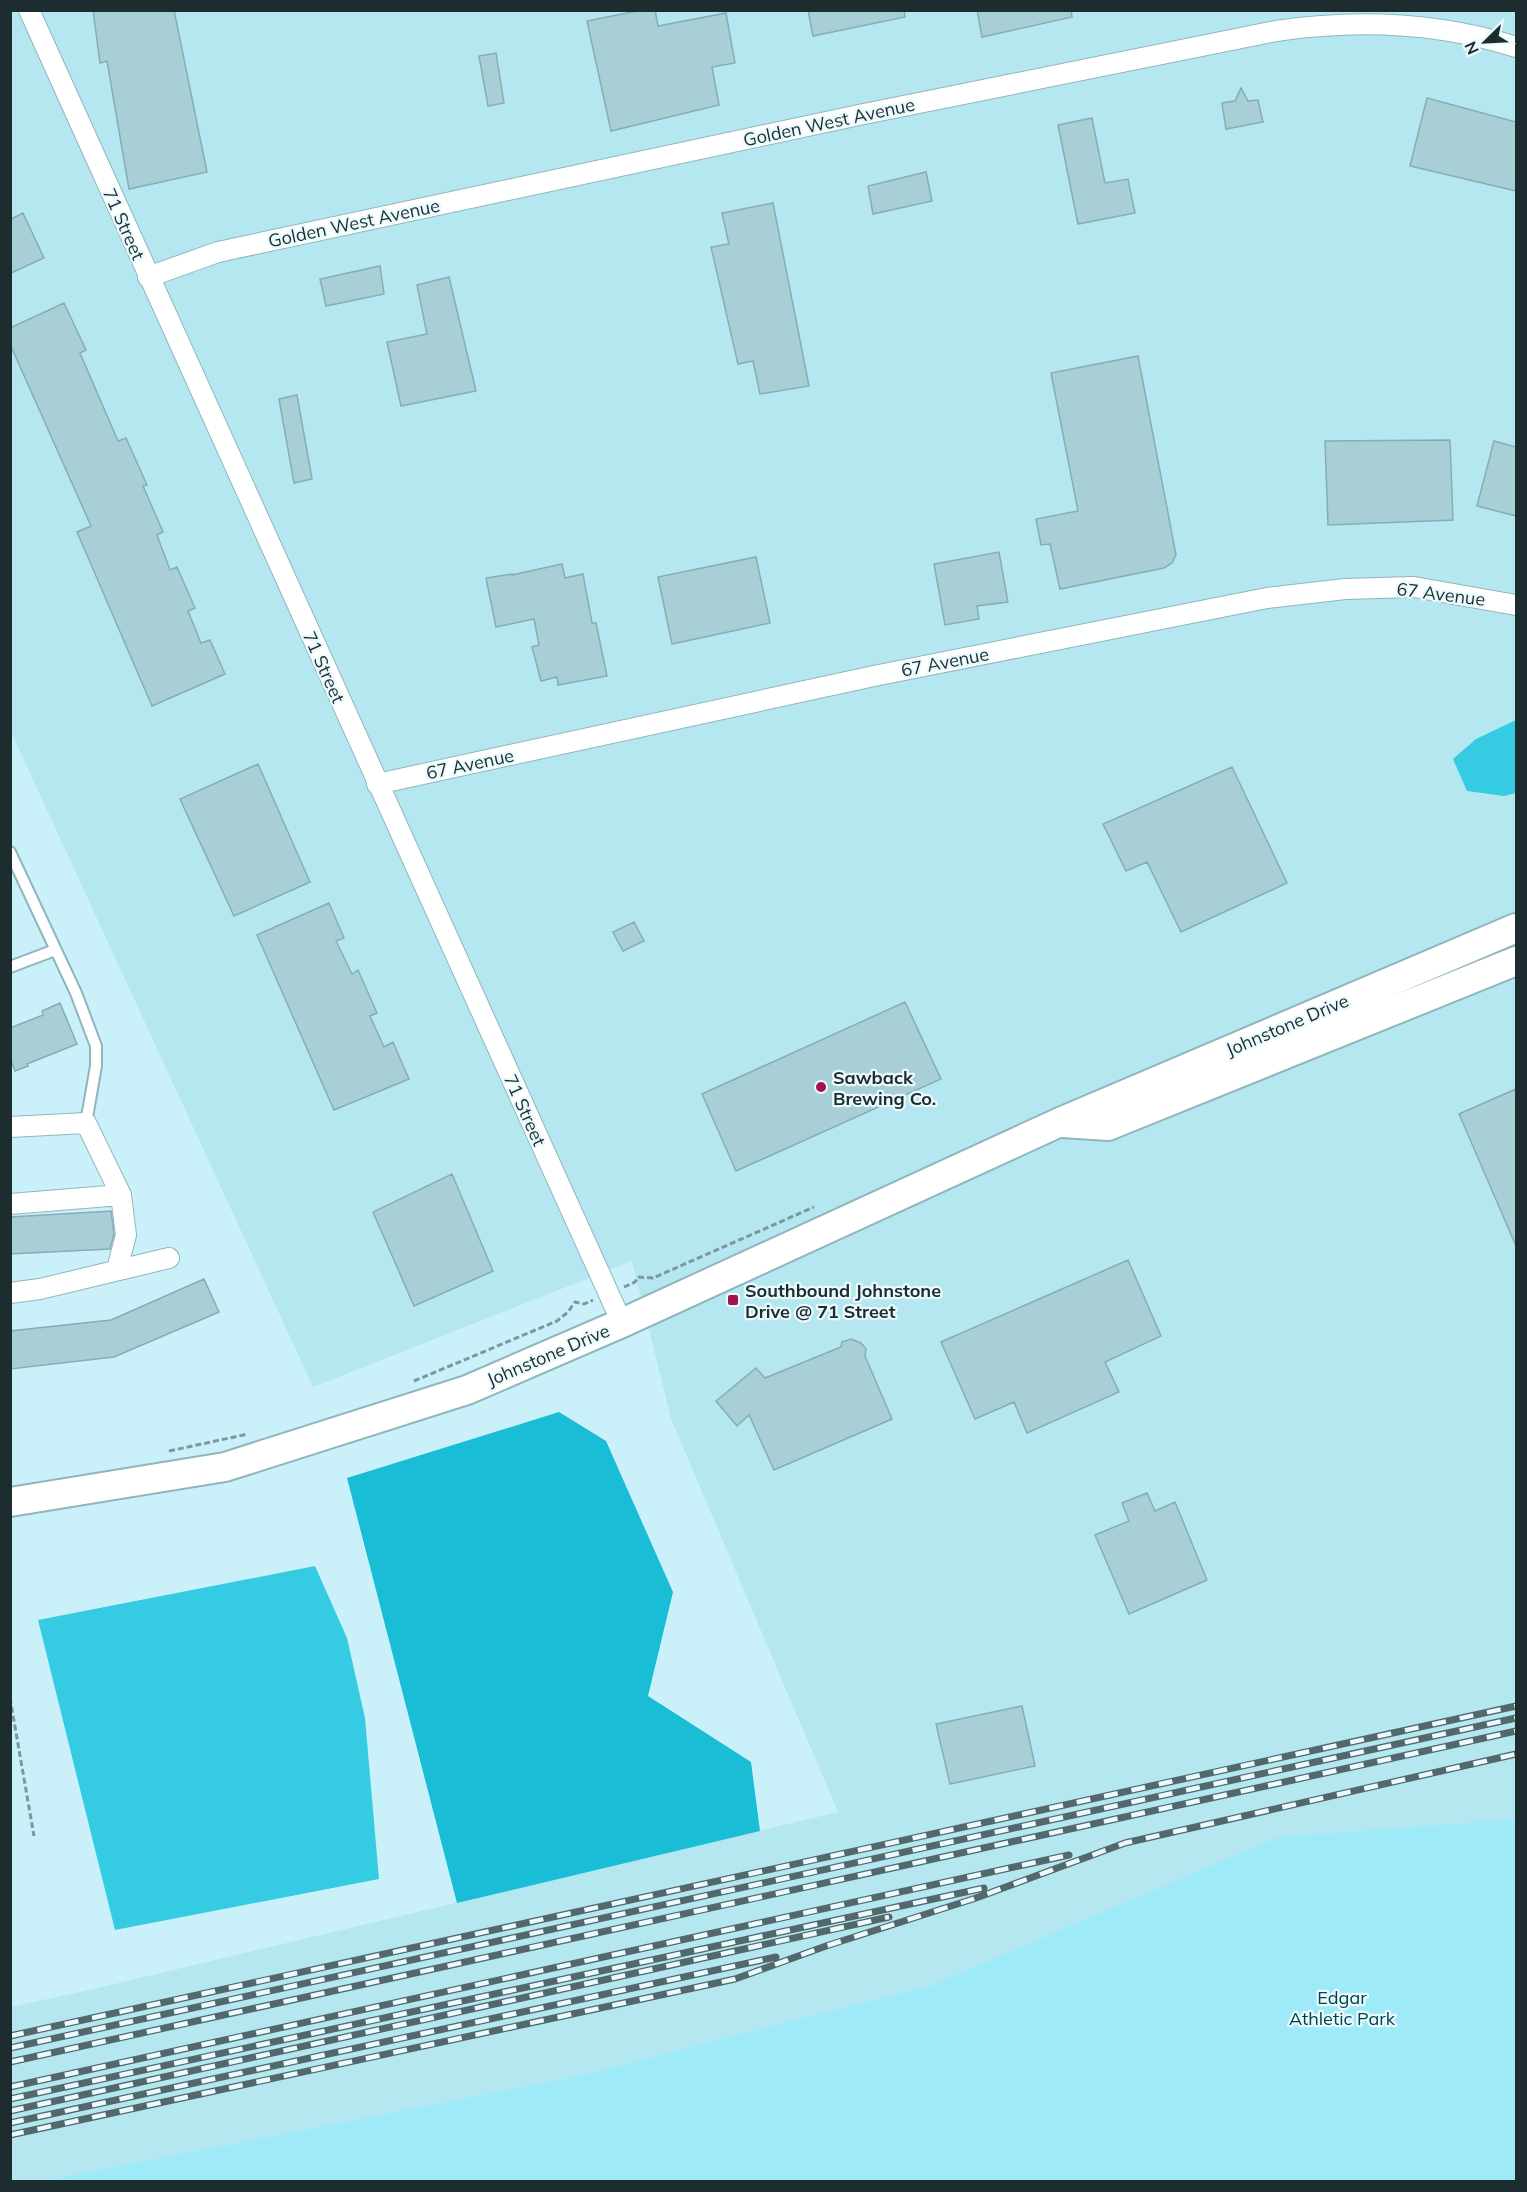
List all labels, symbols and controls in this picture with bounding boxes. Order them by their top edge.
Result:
north arrow [1455,12,1515,72]
text: N [1460,39,1483,58]
street label: Golden West Avenue [741,93,917,151]
street label: 71 Street [98,185,150,263]
street label: Golden West Avenue [266,194,442,252]
street label: 67 Avenue [1395,577,1487,611]
street label: 71 Street [298,628,350,706]
street label: 67 Avenue [899,642,991,682]
street label: 67 Avenue [424,743,516,785]
street label: Johnstone Drive [1222,989,1352,1061]
place label: Sawback Brewing Co. [833,1066,936,1110]
street label: 71 Street [499,1071,551,1149]
marker: Sawback Brewing Co. [814,1080,828,1094]
place label: Southbound Johnstone Drive @ 71 Street [745,1279,941,1323]
marker: Southbound Johnstone Drive @ 71 Street [726,1293,740,1307]
street label: Johnstone Drive [483,1319,613,1391]
park label: Edgar Athletic Park [1289,1986,1396,2030]

